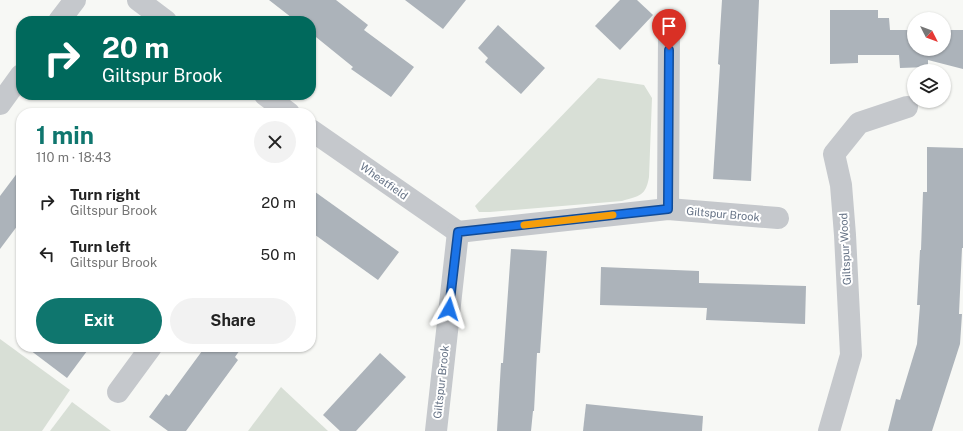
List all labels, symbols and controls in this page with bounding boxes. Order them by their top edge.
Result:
pin [652,9,686,50]
north arrow [907,12,951,56]
map controls [907,12,951,108]
icon: arrive [658,15,680,37]
text: 20 m [102,31,169,64]
icon: right [36,32,88,84]
button: layers [907,64,951,108]
text: Giltspur Brook [102,65,223,86]
text: 1 min [36,121,94,149]
button: close [254,121,296,163]
text: 110 m · 18:43 [36,150,111,165]
street label: Wheatfield [358,160,410,202]
text: Turn right [70,186,140,203]
icon: right [36,191,58,213]
text: 20 m [261,194,296,211]
text: Giltspur Brook [70,203,157,218]
street label: Giltspur Brook [686,205,760,223]
street label: Giltspur Wood [837,213,853,285]
text: Turn left [70,238,131,255]
icon: left [36,243,58,265]
text: 50 m [261,246,296,263]
text: Giltspur Brook [70,255,157,270]
position arrow [428,288,470,330]
button: Exit [36,298,162,344]
button: Share [170,298,296,344]
street label: Giltspur Brook [431,345,451,419]

